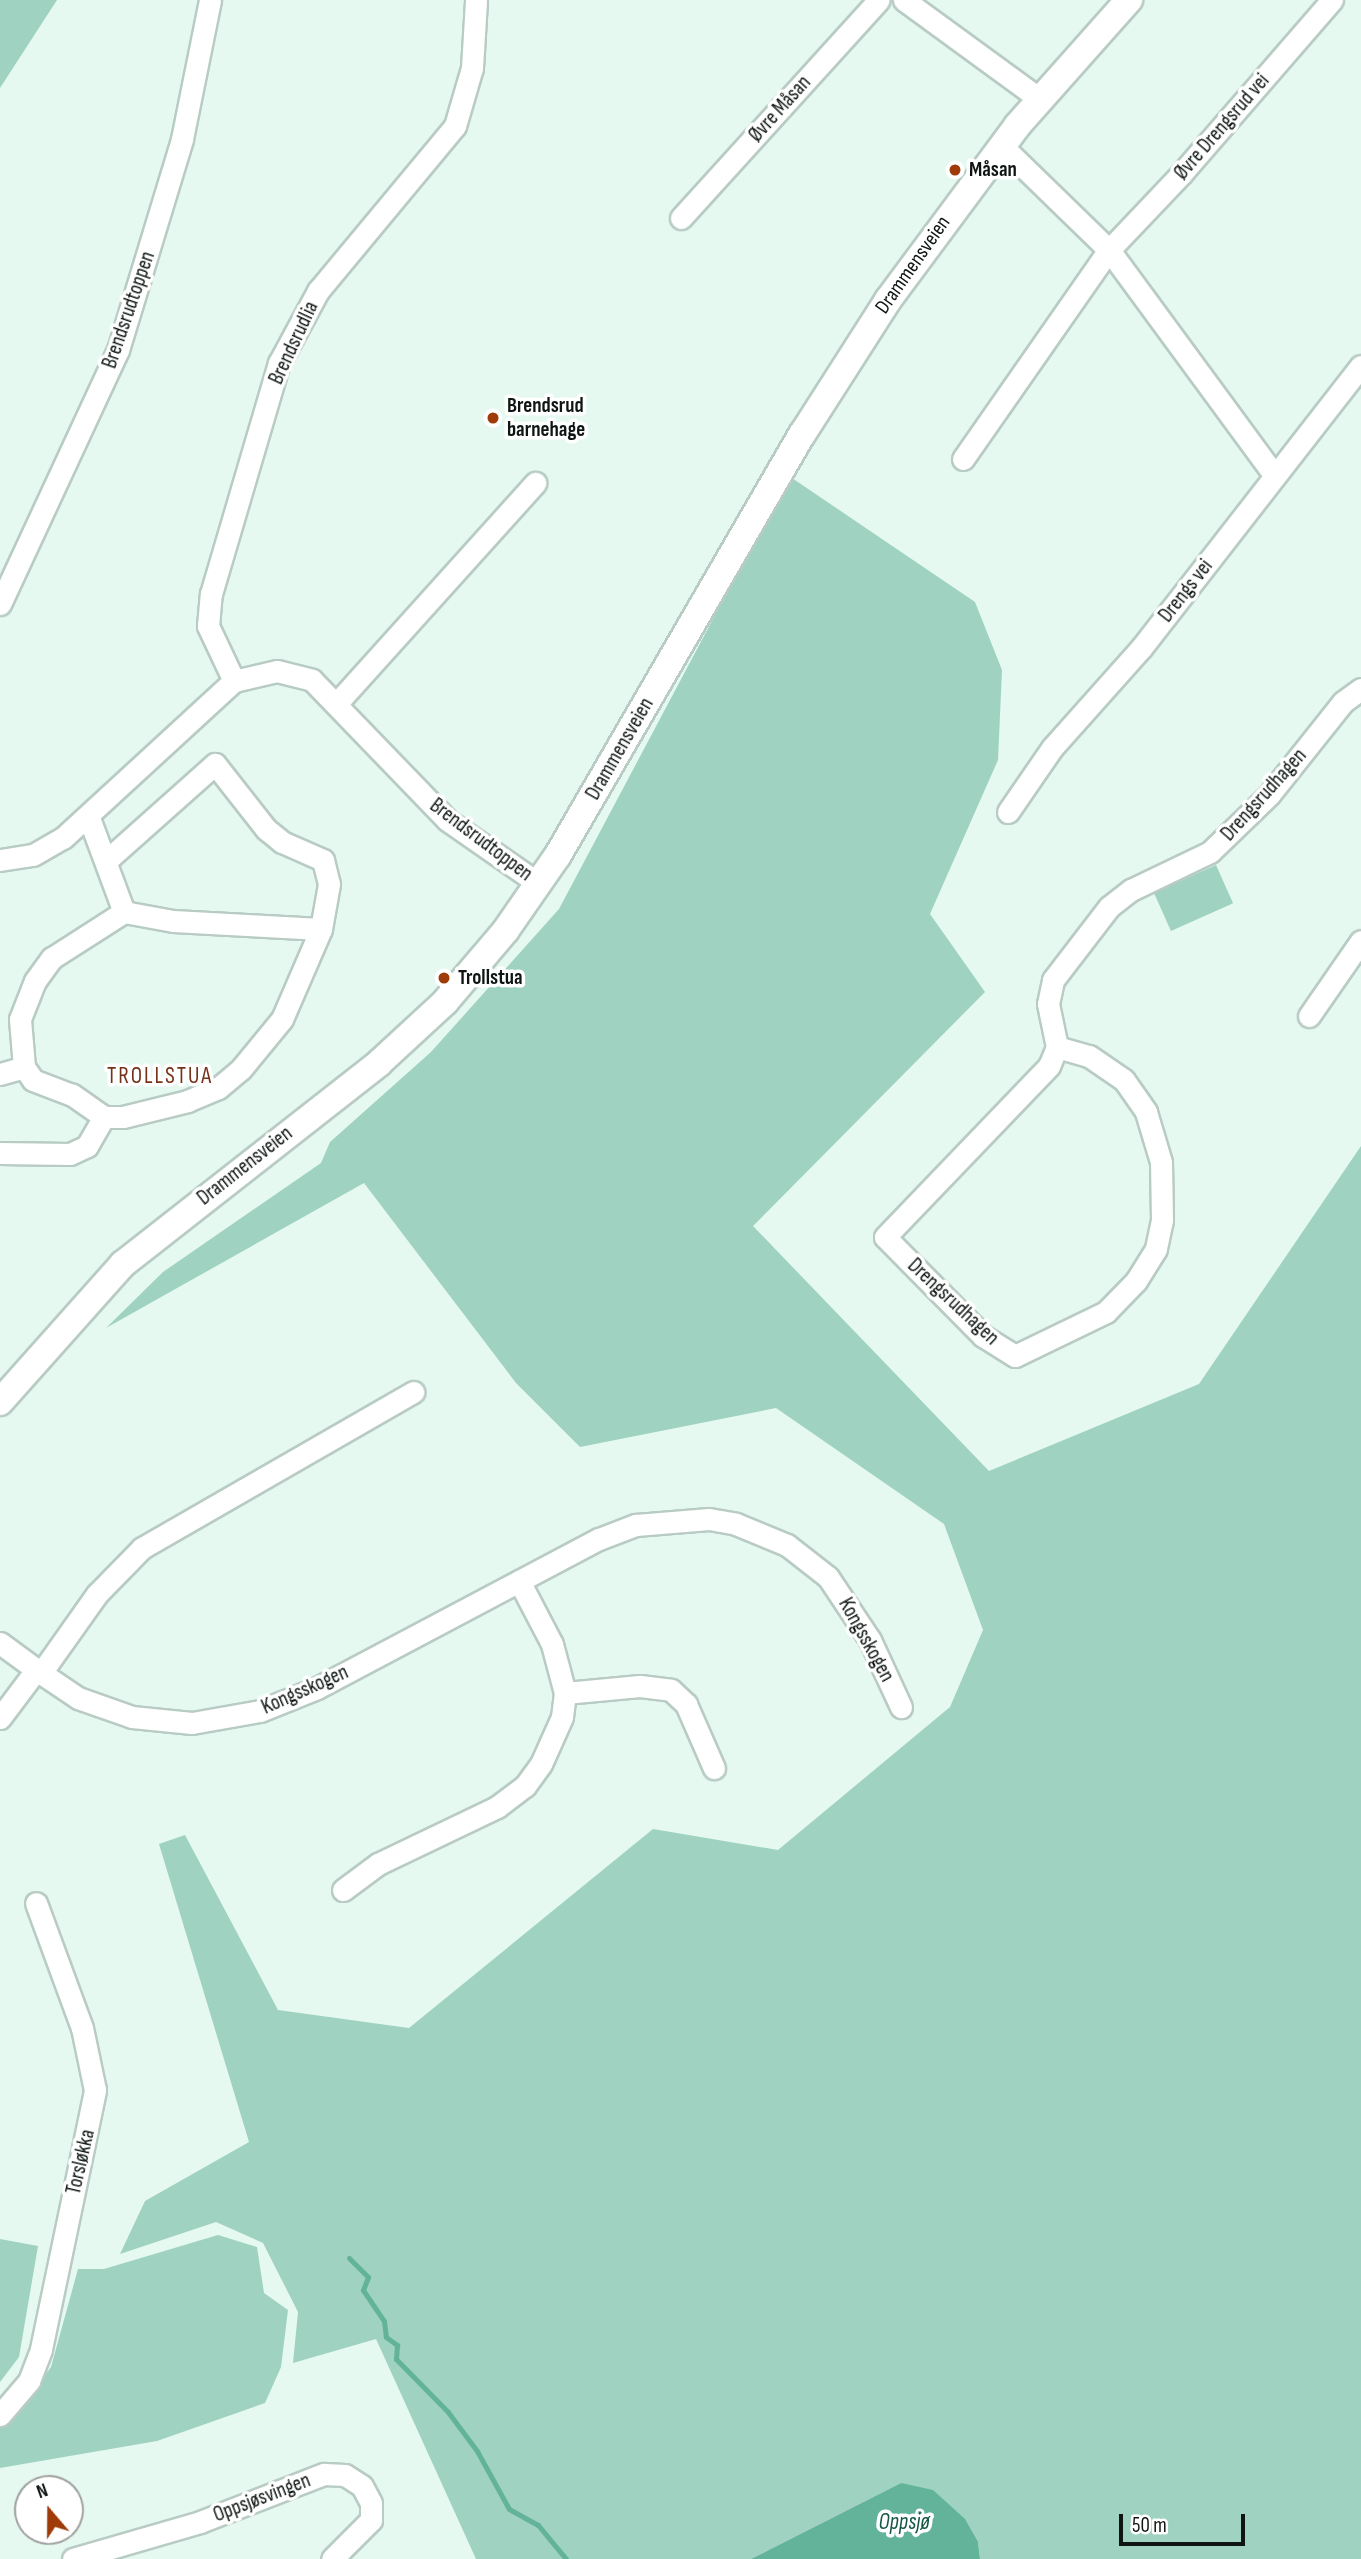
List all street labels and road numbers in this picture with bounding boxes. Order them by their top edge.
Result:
street label: Øvre Drengsrud vei [1169,69,1275,185]
street label: Øvre Måsan [744,70,816,148]
street label: Drammensveien [870,211,956,319]
street label: Brendsrudtoppen [97,248,161,372]
street label: Brendsrudlia [264,297,324,389]
street label: Drengs vei [1154,554,1218,628]
street label: Drammensveien [581,693,659,805]
street label: Drengsrudhagen [1216,744,1312,846]
street label: Brendsrudtoppen [425,793,537,887]
street label: Drammensveien [192,1121,298,1211]
street label: Drengsrudhagen [902,1253,1004,1351]
street label: Kongsskogen [833,1594,899,1686]
street label: Kongsskogen [258,1660,352,1720]
street label: Torsløkka [61,2127,101,2197]
street label: Oppsjøsvingen [210,2468,314,2528]

